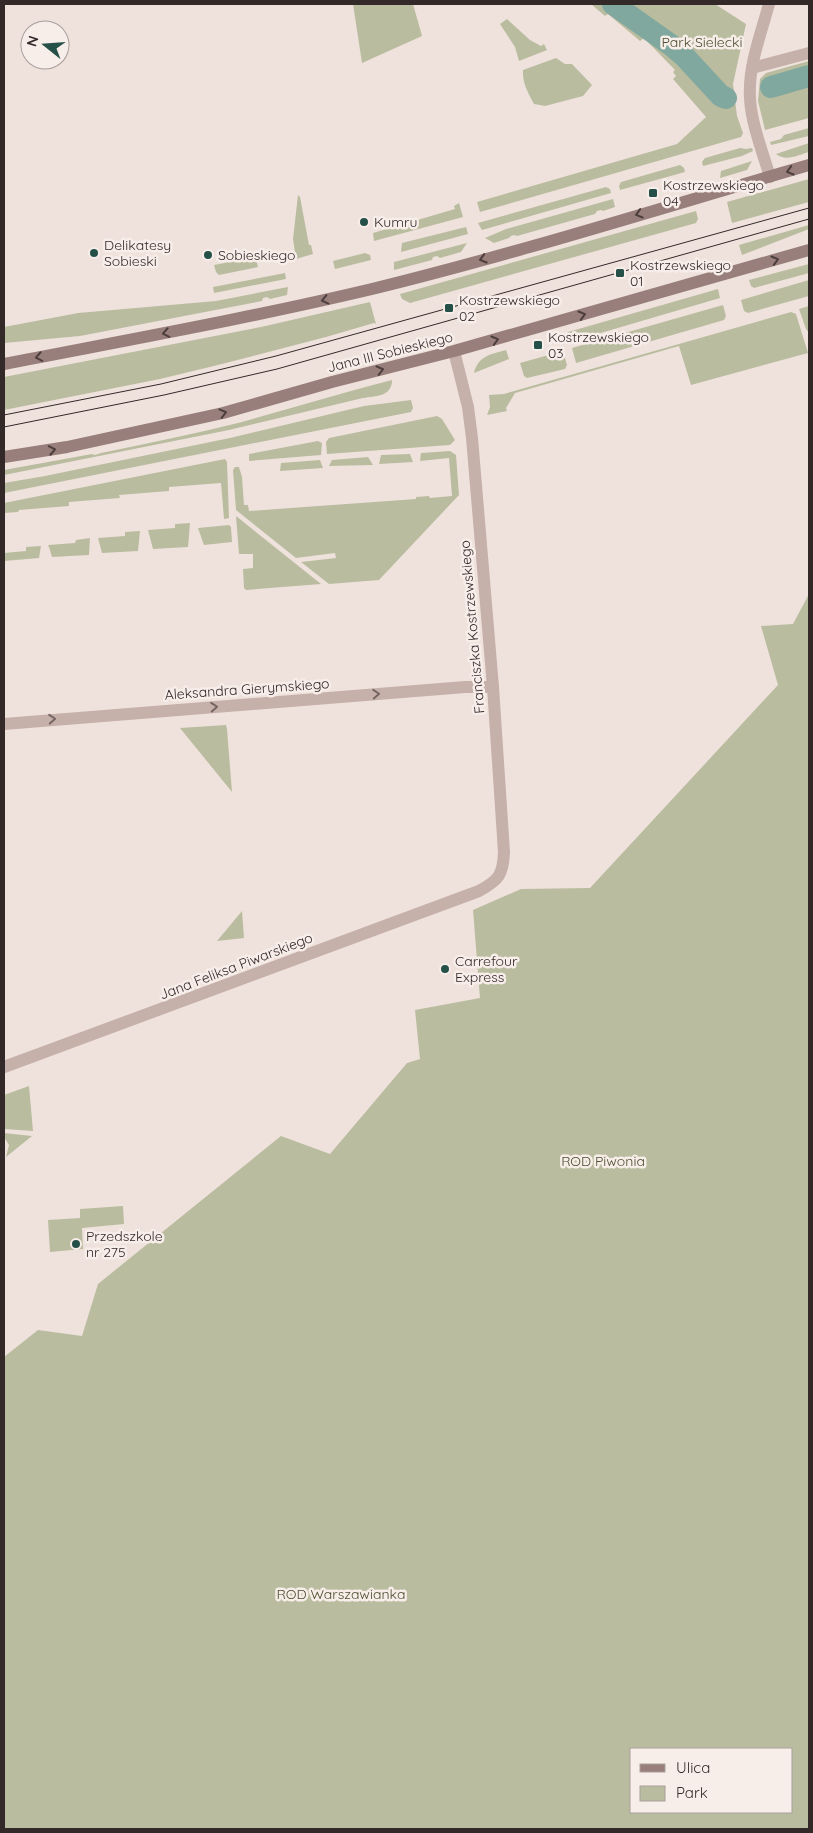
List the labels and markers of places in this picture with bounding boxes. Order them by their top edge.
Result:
place label: Kostrzewskiego 04 [663,176,764,210]
marker: Kostrzewskiego 04 [647,187,659,199]
place label: Kumru [374,213,417,231]
marker: Kumru [358,216,370,228]
place label: Delikatesy Sobieski [104,236,171,270]
place label: Sobieskiego [218,246,296,264]
marker: Delikatesy Sobieski [88,247,100,259]
marker: Sobieskiego [202,249,214,261]
place label: Kostrzewskiego 01 [630,256,731,290]
marker: Kostrzewskiego 01 [614,267,626,279]
place label: Kostrzewskiego 02 [459,291,560,325]
marker: Kostrzewskiego 02 [443,302,455,314]
place label: Kostrzewskiego 03 [548,328,649,362]
marker: Kostrzewskiego 03 [532,339,544,351]
place label: Carrefour Express [455,952,518,986]
marker: Carrefour Express [439,963,451,975]
place label: Przedszkole nr 275 [86,1227,163,1261]
marker: Przedszkole nr 275 [70,1238,82,1250]

